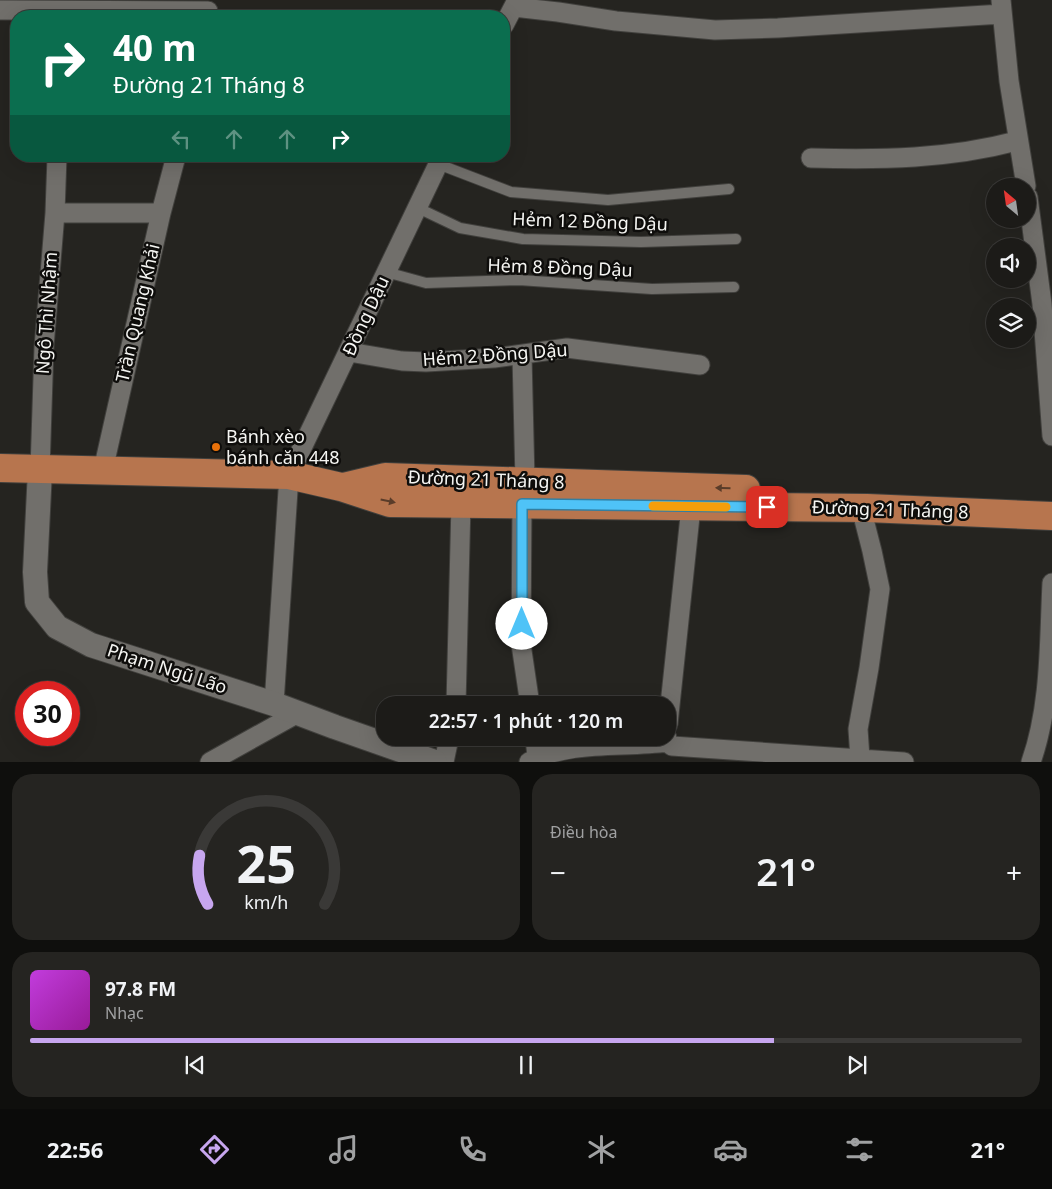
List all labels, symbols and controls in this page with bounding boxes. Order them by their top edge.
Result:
text: 40 m [113,24,196,71]
icon: right [30,30,95,95]
text: Đường 21 Tháng 8 [113,69,305,99]
icon: left [167,125,195,153]
icon: ahead [220,125,248,153]
icon: ahead [273,125,301,153]
icon: right [326,125,354,153]
north arrow [986,178,1036,228]
map controls [986,178,1036,348]
street label: Hẻm 12 Đồng Dậu [512,206,668,236]
button: sound [986,238,1036,288]
street label: Trần Quang Khải [109,241,165,384]
street label: Ngô Thì Nhậm [30,251,62,375]
street label: Hẻm 8 Đồng Dậu [487,252,633,282]
street label: Đồng Dậu [336,272,394,359]
button: layers [986,298,1036,348]
street label: Hẻm 2 Đồng Dậu [422,337,568,371]
place label: Bánh xèo bánh căn 448 [226,424,340,469]
marker: Bánh xèo bánh căn 448 [210,441,222,453]
street label: Đường 21 Tháng 8 [407,464,565,494]
one-way arrow [715,484,731,492]
pin [746,486,788,528]
icon: arrive [753,493,781,521]
street label: Đường 21 Tháng 8 [811,494,969,524]
one-way arrow [380,497,395,505]
position arrow [495,597,547,649]
street label: Phạm Ngũ Lão [104,637,230,699]
speed limit sign: 30 [15,681,80,746]
text: 22:57 · 1 phút · 120 m [429,708,623,734]
text: Điều hòa [550,821,617,843]
text: 25 [236,827,296,898]
text: 21° [756,845,816,897]
text: − [550,853,566,891]
text: + [1006,853,1022,891]
text: km/h [244,890,288,914]
text: 97.8 FM [105,976,176,1002]
text: Nhạc [105,1002,144,1024]
icon: previous [181,1051,209,1079]
icon: pause [512,1051,540,1079]
icon: next [843,1051,871,1079]
icon: directions [197,1132,232,1167]
icon: music [326,1132,361,1167]
icon: phone [455,1132,490,1167]
icon: climate [584,1132,619,1167]
icon: car [713,1132,748,1167]
icon: filters [842,1132,877,1167]
text: 22:56 [47,1134,103,1164]
text: 21° [970,1134,1005,1164]

